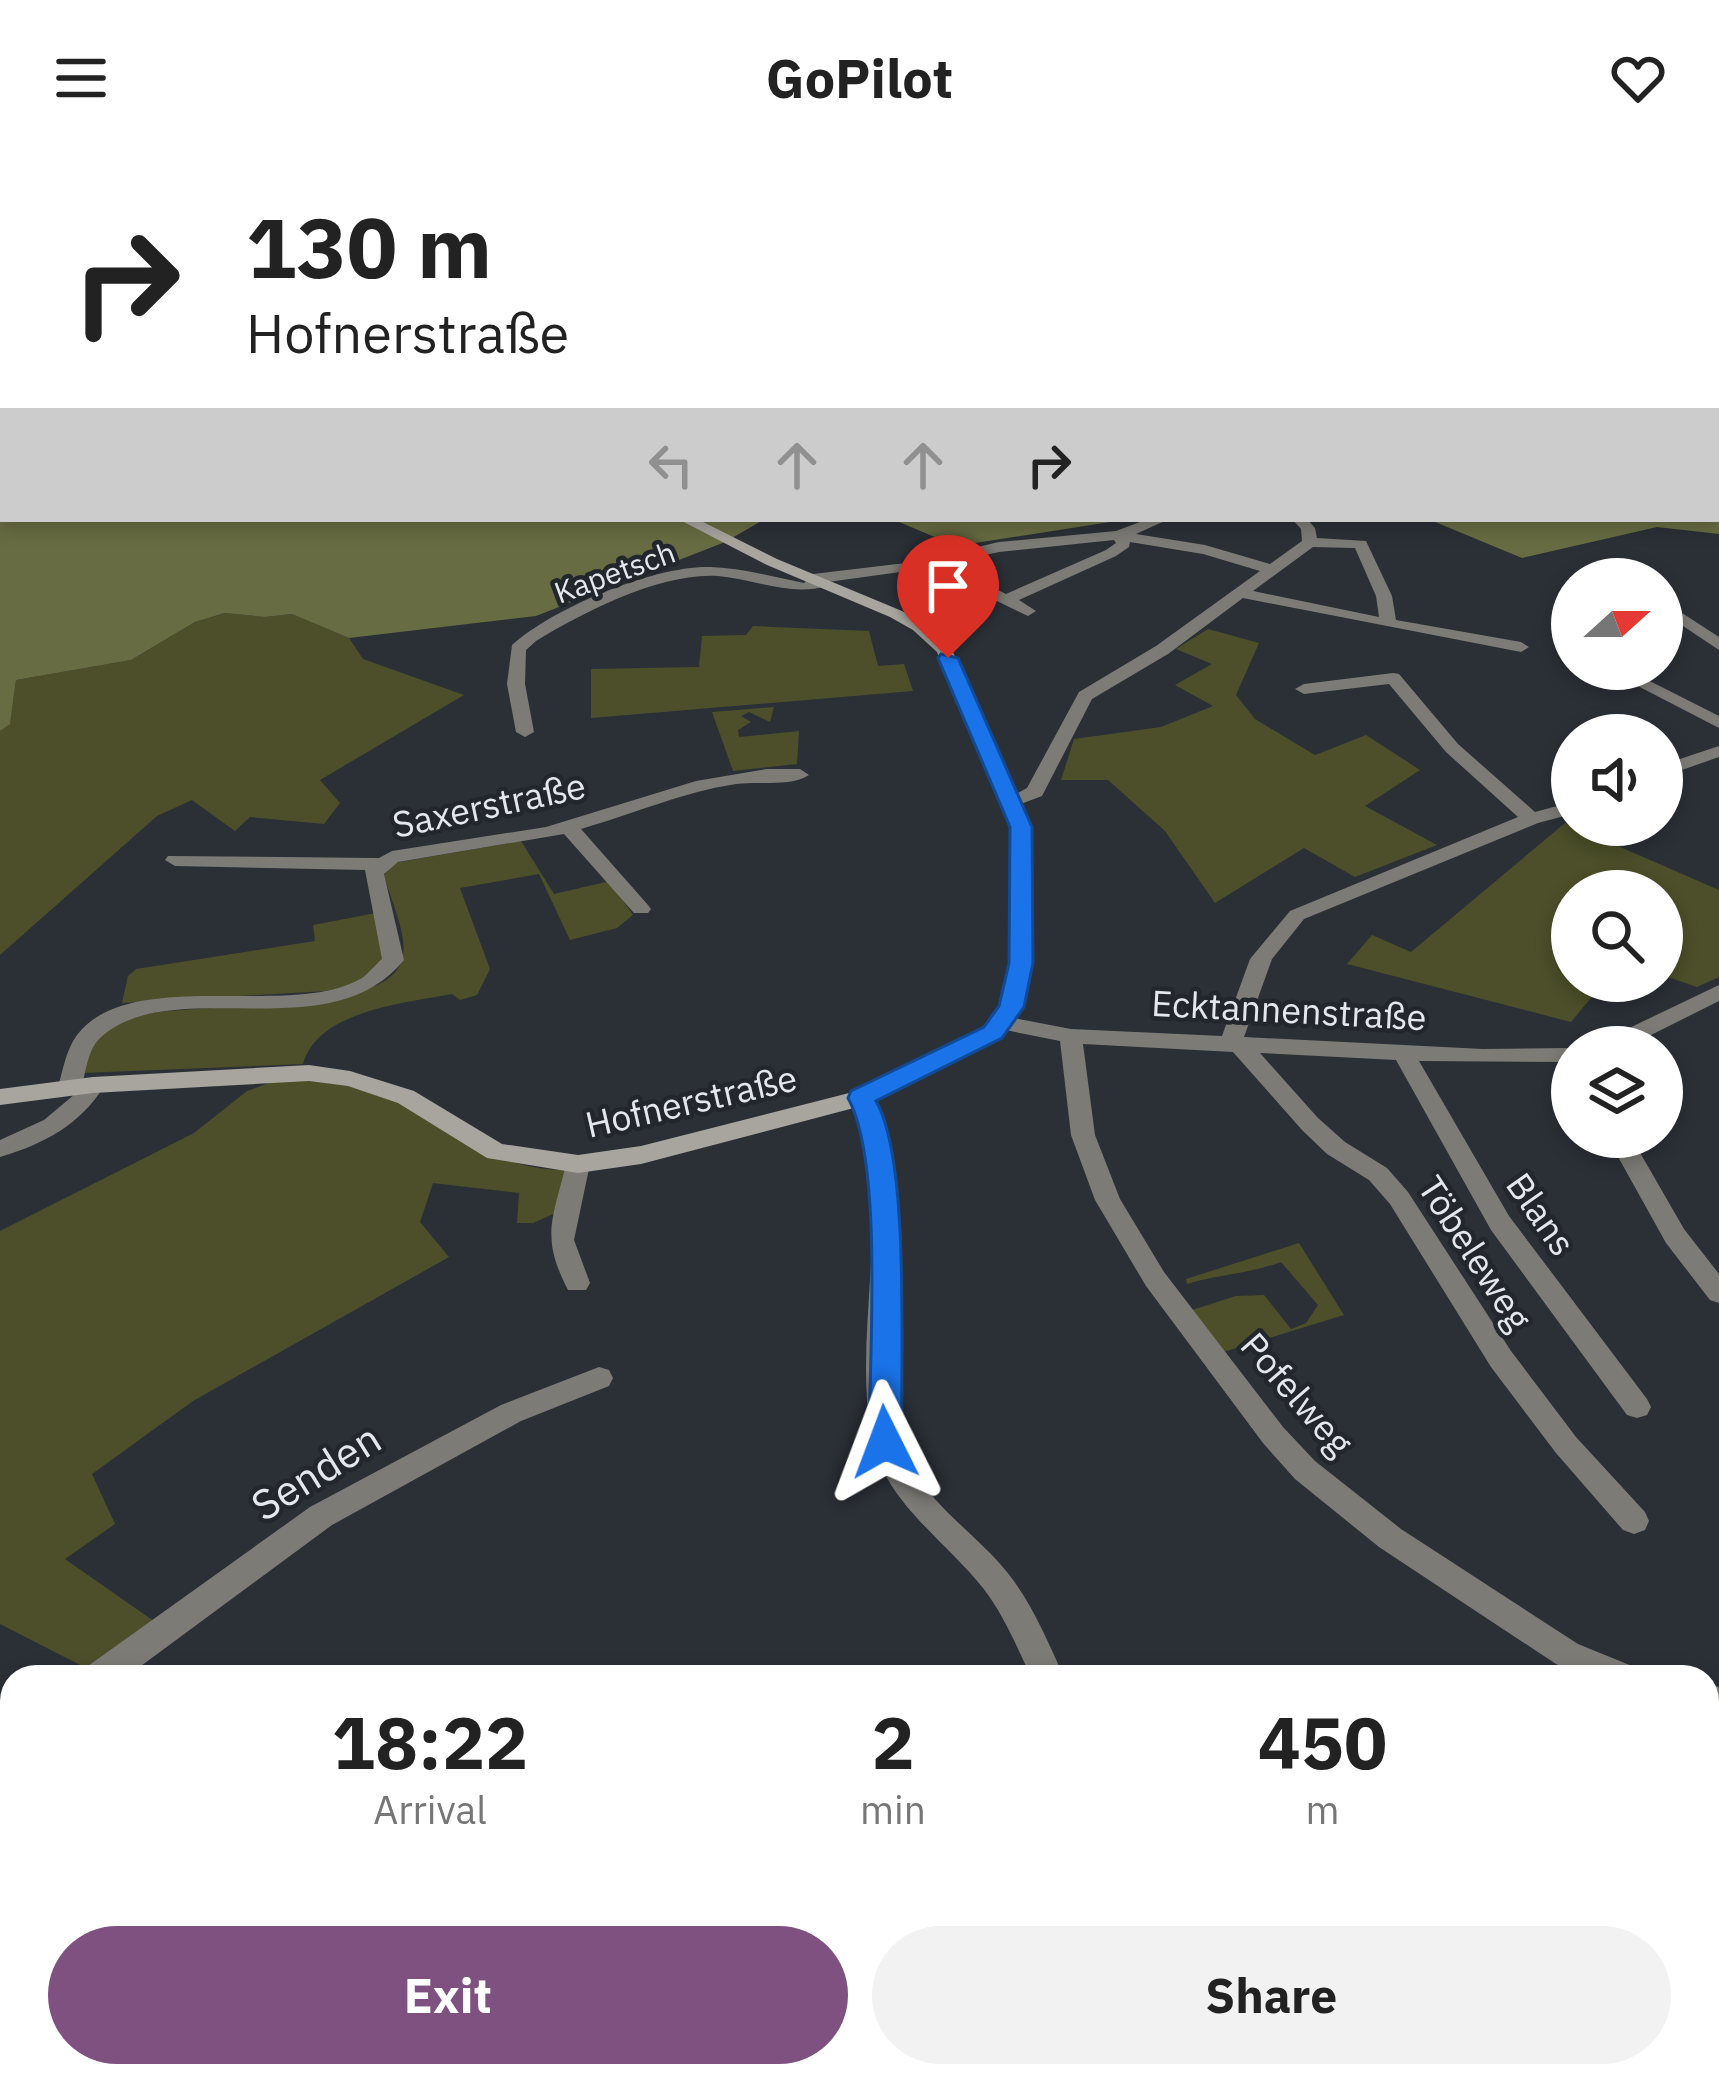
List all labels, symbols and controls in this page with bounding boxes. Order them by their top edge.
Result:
text: GoPilot [766,43,953,113]
icon: menu [48,45,114,111]
icon: heart [1605,45,1671,111]
text: 130 m [246,192,492,301]
icon: right [48,204,204,360]
text: Hofnerstraße [246,298,569,368]
icon: left [638,432,704,498]
icon: ahead [764,432,830,498]
icon: ahead [890,432,956,498]
icon: right [1016,432,1082,498]
street label: Kapetsch [549,532,680,611]
pin [897,535,999,658]
icon: arrive [915,553,981,619]
north arrow [1551,558,1683,690]
map controls [1551,558,1683,1158]
button: sound [1551,714,1683,846]
street label: Saxerstraße [388,761,590,848]
button: search [1551,870,1683,1002]
street label: Ecktannenstraße [1150,979,1428,1040]
button: layers [1551,1026,1683,1158]
street label: Hofnerstraße [581,1053,801,1148]
street label: Blans [1496,1163,1587,1264]
street label: Töbeleweg [1408,1167,1543,1339]
street label: Pofelweg [1231,1322,1364,1465]
position arrow [822,1379,948,1505]
street label: Senden [241,1410,391,1533]
text: 18:22 [332,1695,528,1789]
text: 2 [871,1695,915,1789]
text: 450 [1258,1695,1387,1789]
text: Arrival [373,1784,487,1835]
text: min [860,1784,926,1835]
text: m [1305,1784,1340,1835]
button: Exit [48,1926,848,2064]
button: Share [872,1926,1671,2064]

